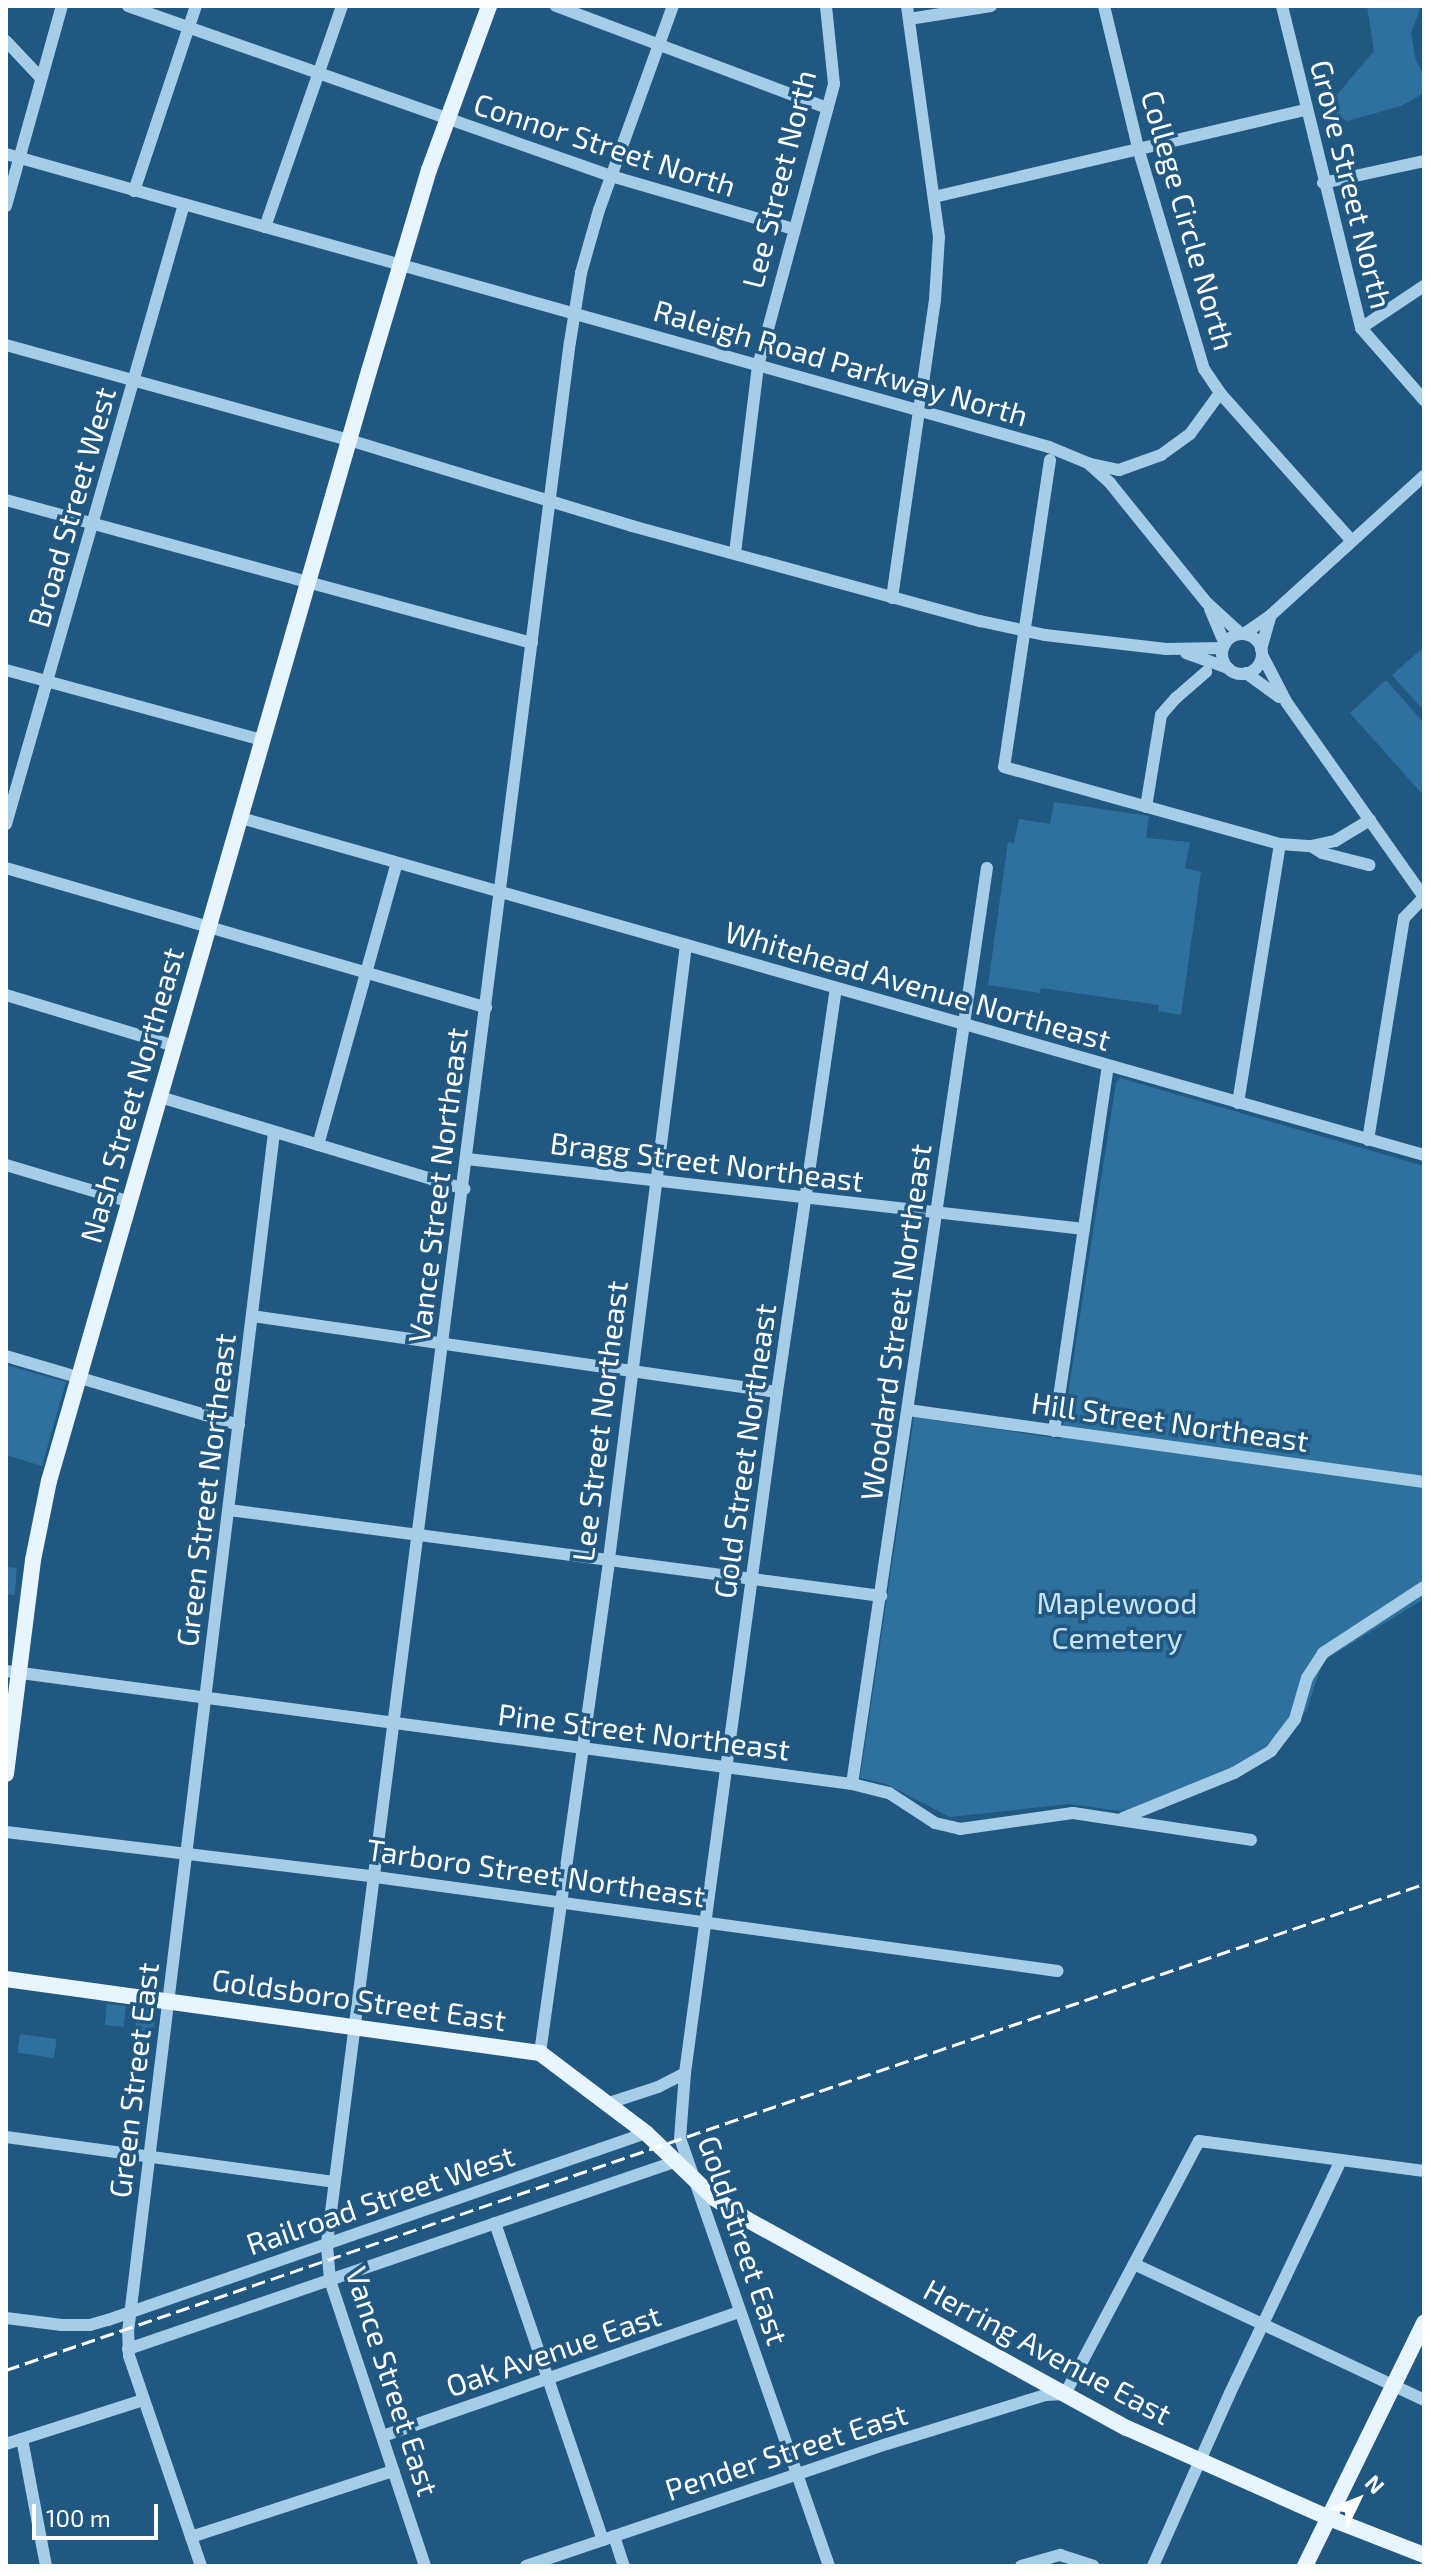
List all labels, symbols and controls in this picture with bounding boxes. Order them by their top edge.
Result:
street label: Grove Street North [1304,56,1400,312]
street label: Lee Street North [734,66,822,292]
street label: Connor Street North [469,85,741,203]
street label: College Circle North [1135,86,1243,354]
street label: Raleigh Road Parkway North [649,291,1033,433]
street label: Broad Street West [19,383,123,631]
street label: Whitehead Avenue Northeast [721,913,1115,1057]
street label: Nash Street Northeast [72,943,190,1247]
street label: Vance Street Northeast [400,1026,474,1344]
street label: Bragg Street Northeast [548,1124,866,1198]
street label: Woodard Street Northeast [852,1141,938,1503]
street label: Lee Street Northeast [564,1279,634,1563]
street label: Gold Street Northeast [706,1301,782,1601]
street label: Green Street Northeast [168,1331,242,1649]
street label: Hill Street Northeast [1029,1384,1311,1458]
park label: Maplewood Cemetery [1036,1584,1198,1654]
street label: Pine Street Northeast [496,1695,792,1767]
street label: Tarboro Street Northeast [365,1830,707,1914]
street label: Green Street East [101,1960,165,2200]
street label: Goldsboro Street East [210,1961,508,2037]
street label: Gold Street East [691,2131,797,2349]
street label: Railroad Street West [241,2136,519,2262]
street label: Vance Street East [339,2262,447,2500]
street label: Herring Avenue East [918,2270,1178,2432]
street label: Oak Avenue East [440,2296,666,2404]
street label: Pender Street East [660,2395,912,2507]
north arrow [1318,2460,1398,2540]
text: N [1361,2469,1390,2498]
scale bar [36,2488,162,2538]
text: 100 m [46,2503,111,2532]

